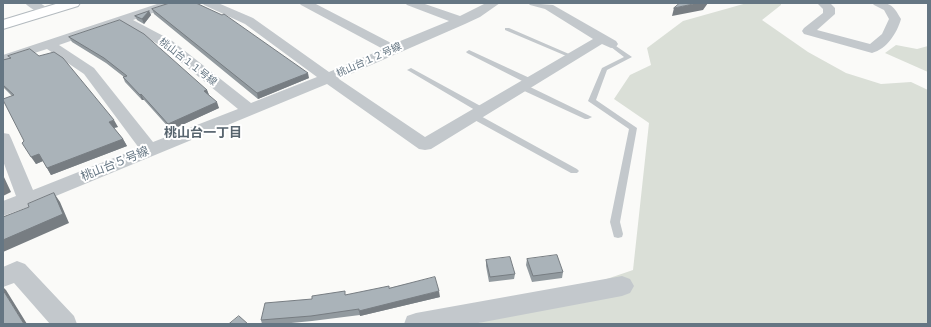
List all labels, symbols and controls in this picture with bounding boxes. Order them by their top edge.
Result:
street label: 桃山台１１号線 [157,36,219,88]
street label: 桃山台１２号線 [335,40,403,80]
district label: 桃山台一丁目 [164,125,242,141]
street label: 桃山台５号線 [79,144,151,184]

